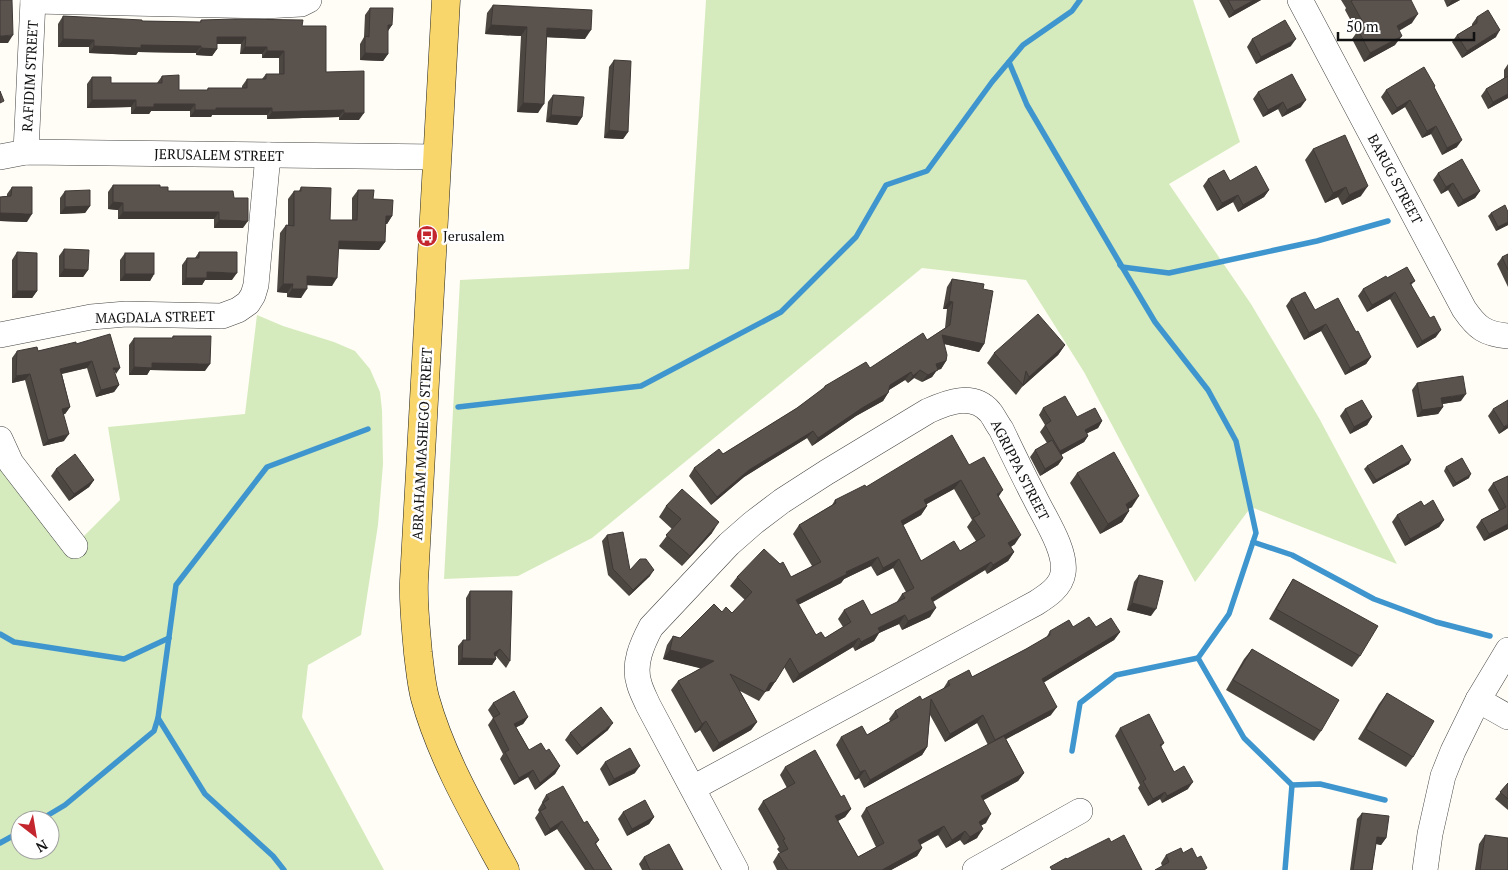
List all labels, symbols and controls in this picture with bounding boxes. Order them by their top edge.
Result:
scale bar [1338,10,1474,42]
text: 50 m [1346,16,1379,36]
street label: RAFIDIM STREET [17,20,42,132]
street label: BARUG STREET [1364,130,1427,227]
street label: JERUSALEM STREET [154,144,284,165]
bus stop icon: Jerusalem [415,224,439,248]
place label: Jerusalem [443,226,505,245]
street label: MAGDALA STREET [95,306,215,327]
street label: ABRAHAM MASHEGO STREET [407,347,436,541]
street label: AGRIPPA STREET [987,416,1054,524]
north arrow [10,810,60,860]
text: N [32,836,51,858]

